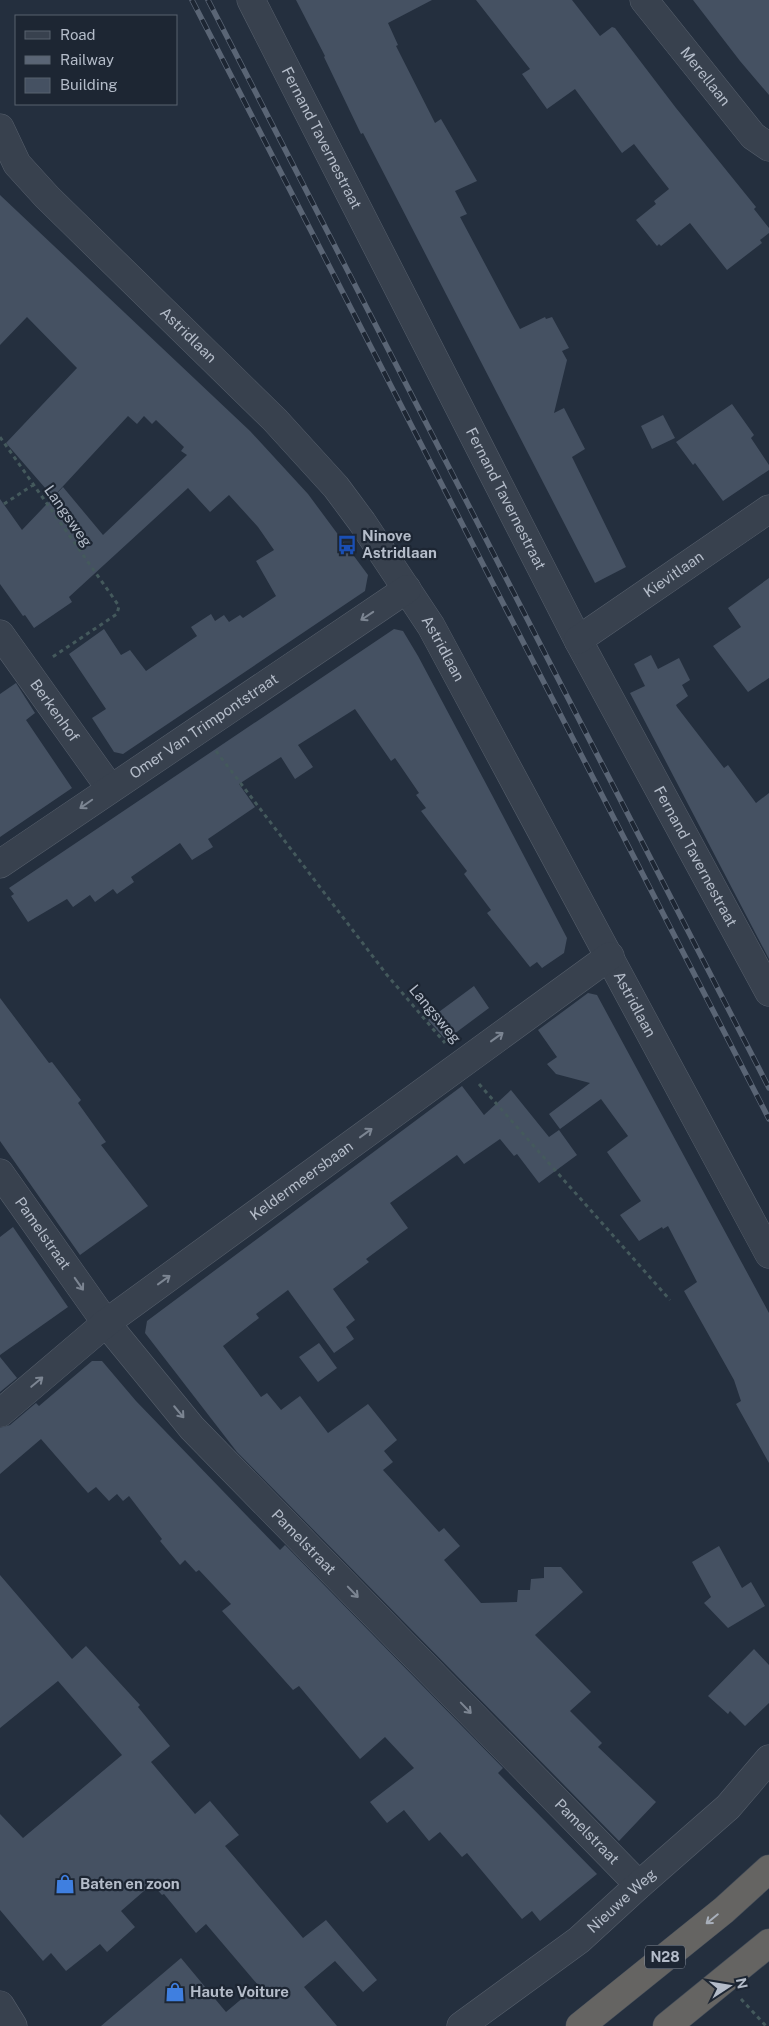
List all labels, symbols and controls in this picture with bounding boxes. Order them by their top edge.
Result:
legend [15,15,178,105]
text: Road [60,26,96,43]
street label: Merellaan [677,44,734,109]
text: Railway [60,51,114,68]
street label: Fernand Tavernestraat [279,64,365,212]
text: Building [60,76,118,93]
street label: Astridlaan [157,304,220,366]
street label: Fernand Tavernestraat [463,425,550,572]
street label: Langsweg [41,482,96,550]
place label: Ninove Astridlaan [362,527,437,561]
bus stop icon: Ninove Astridlaan [336,534,358,556]
street label: Kievitlaan [640,547,707,601]
one-way arrow [360,611,374,621]
street label: Astridlaan [419,612,468,684]
street label: Omer Van Trimpontstraat [126,670,281,782]
street label: Berkenhof [27,676,83,745]
street label: Fernand Tavernestraat [651,783,741,930]
one-way arrow [80,799,94,809]
street label: Astridlaan [611,968,660,1040]
street label: Langsweg [406,981,465,1046]
one-way arrow [490,1032,504,1042]
one-way arrow [359,1128,373,1138]
street label: Keldermeersbaan [246,1137,356,1223]
street label: Pamelstraat [12,1194,75,1273]
one-way arrow [157,1275,170,1286]
one-way arrow [74,1277,84,1291]
one-way arrow [30,1376,43,1387]
one-way arrow [174,1405,185,1418]
street label: Pamelstraat [268,1506,340,1578]
one-way arrow [346,1586,359,1598]
one-way arrow [460,1702,472,1715]
street label: Pamelstraat [552,1795,623,1868]
street label: Nieuwe Weg [584,1865,659,1936]
shop icon: Baten en zoon [54,1873,76,1895]
place label: Baten en zoon [80,1875,180,1892]
one-way arrow [706,1913,719,1924]
road number: N28 [645,1945,685,1968]
north arrow [704,1961,754,2011]
text: N [733,1976,751,1990]
shop icon: Haute Voiture [164,1981,186,2003]
place label: Haute Voiture [190,1983,289,2000]

